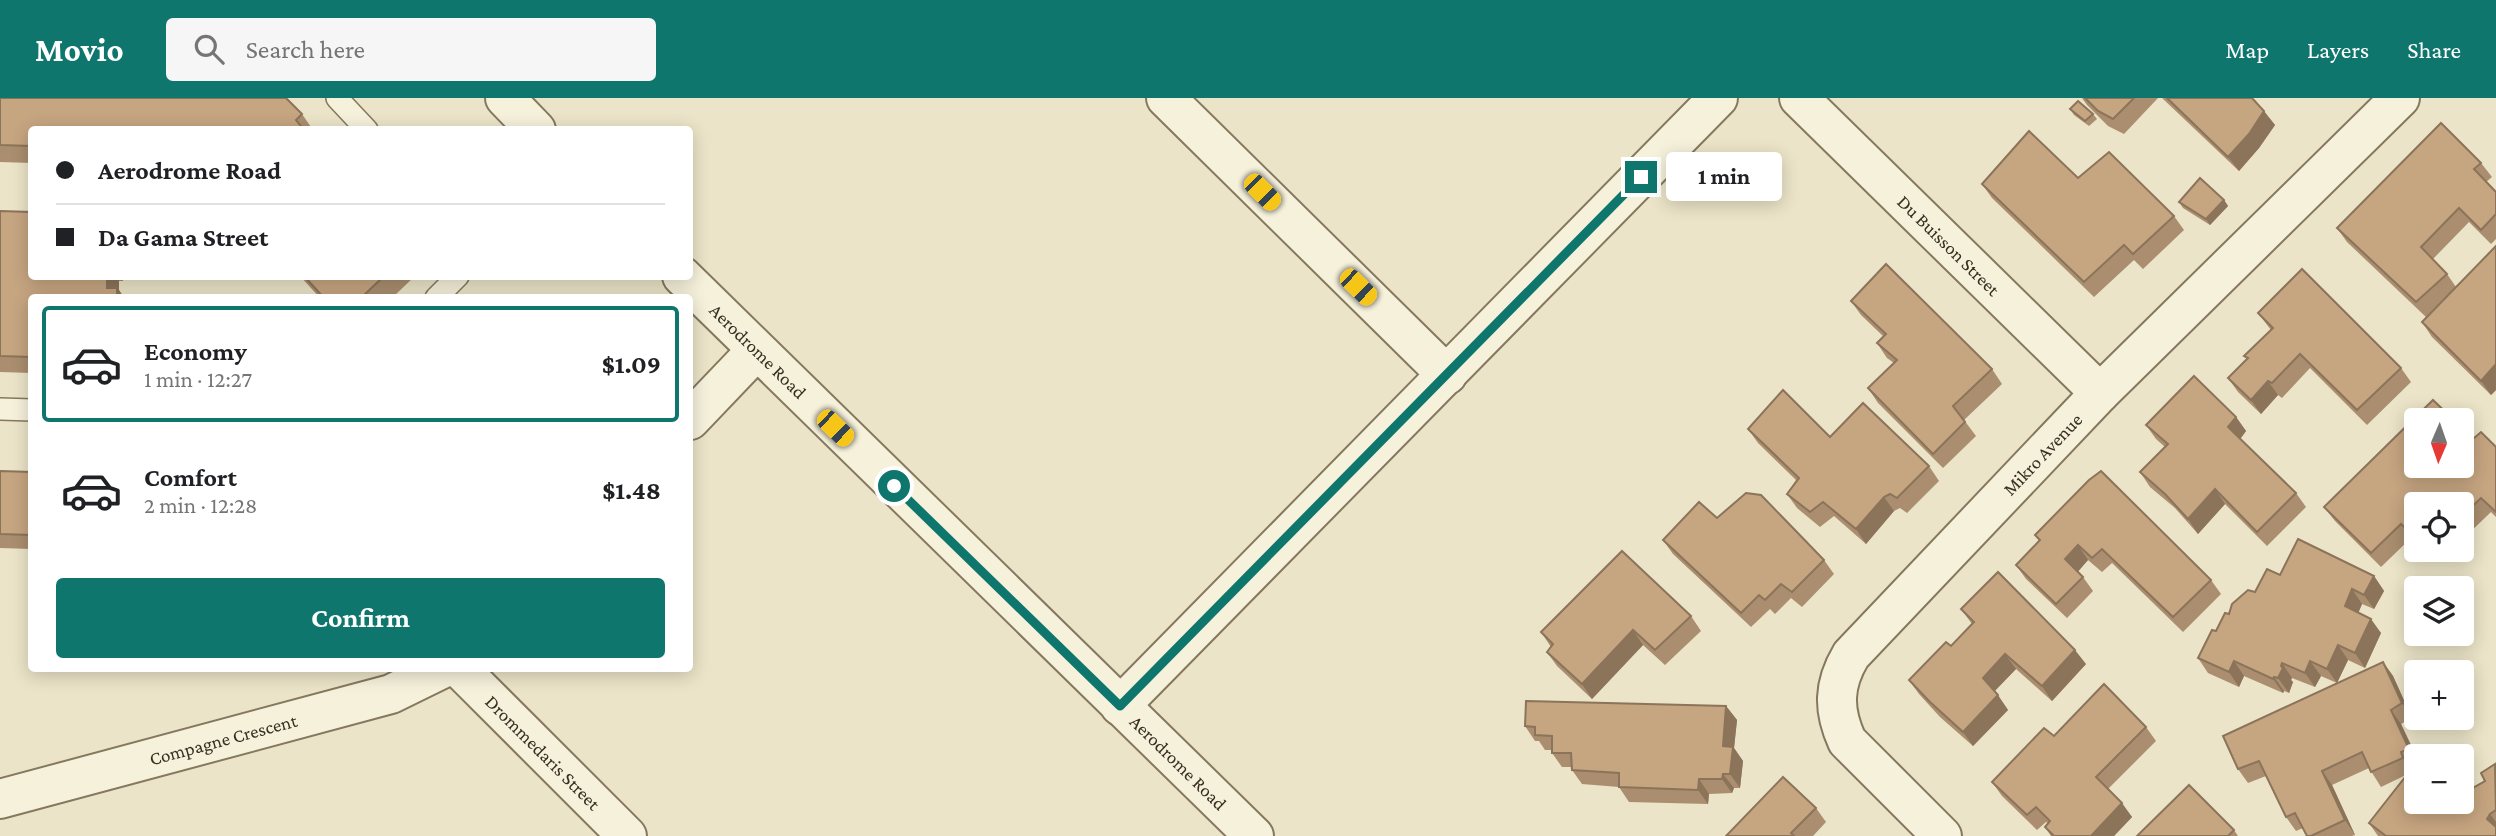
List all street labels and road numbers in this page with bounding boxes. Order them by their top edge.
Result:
street label: Du Buisson Street [1894,190,2005,300]
street label: Aerodrome Road [706,299,811,403]
street label: Mikro Avenue [1998,409,2086,499]
street label: Drommedaris Street [481,690,605,814]
street label: Compagne Crescent [147,709,300,769]
street label: Aerodrome Road [1126,710,1231,814]

